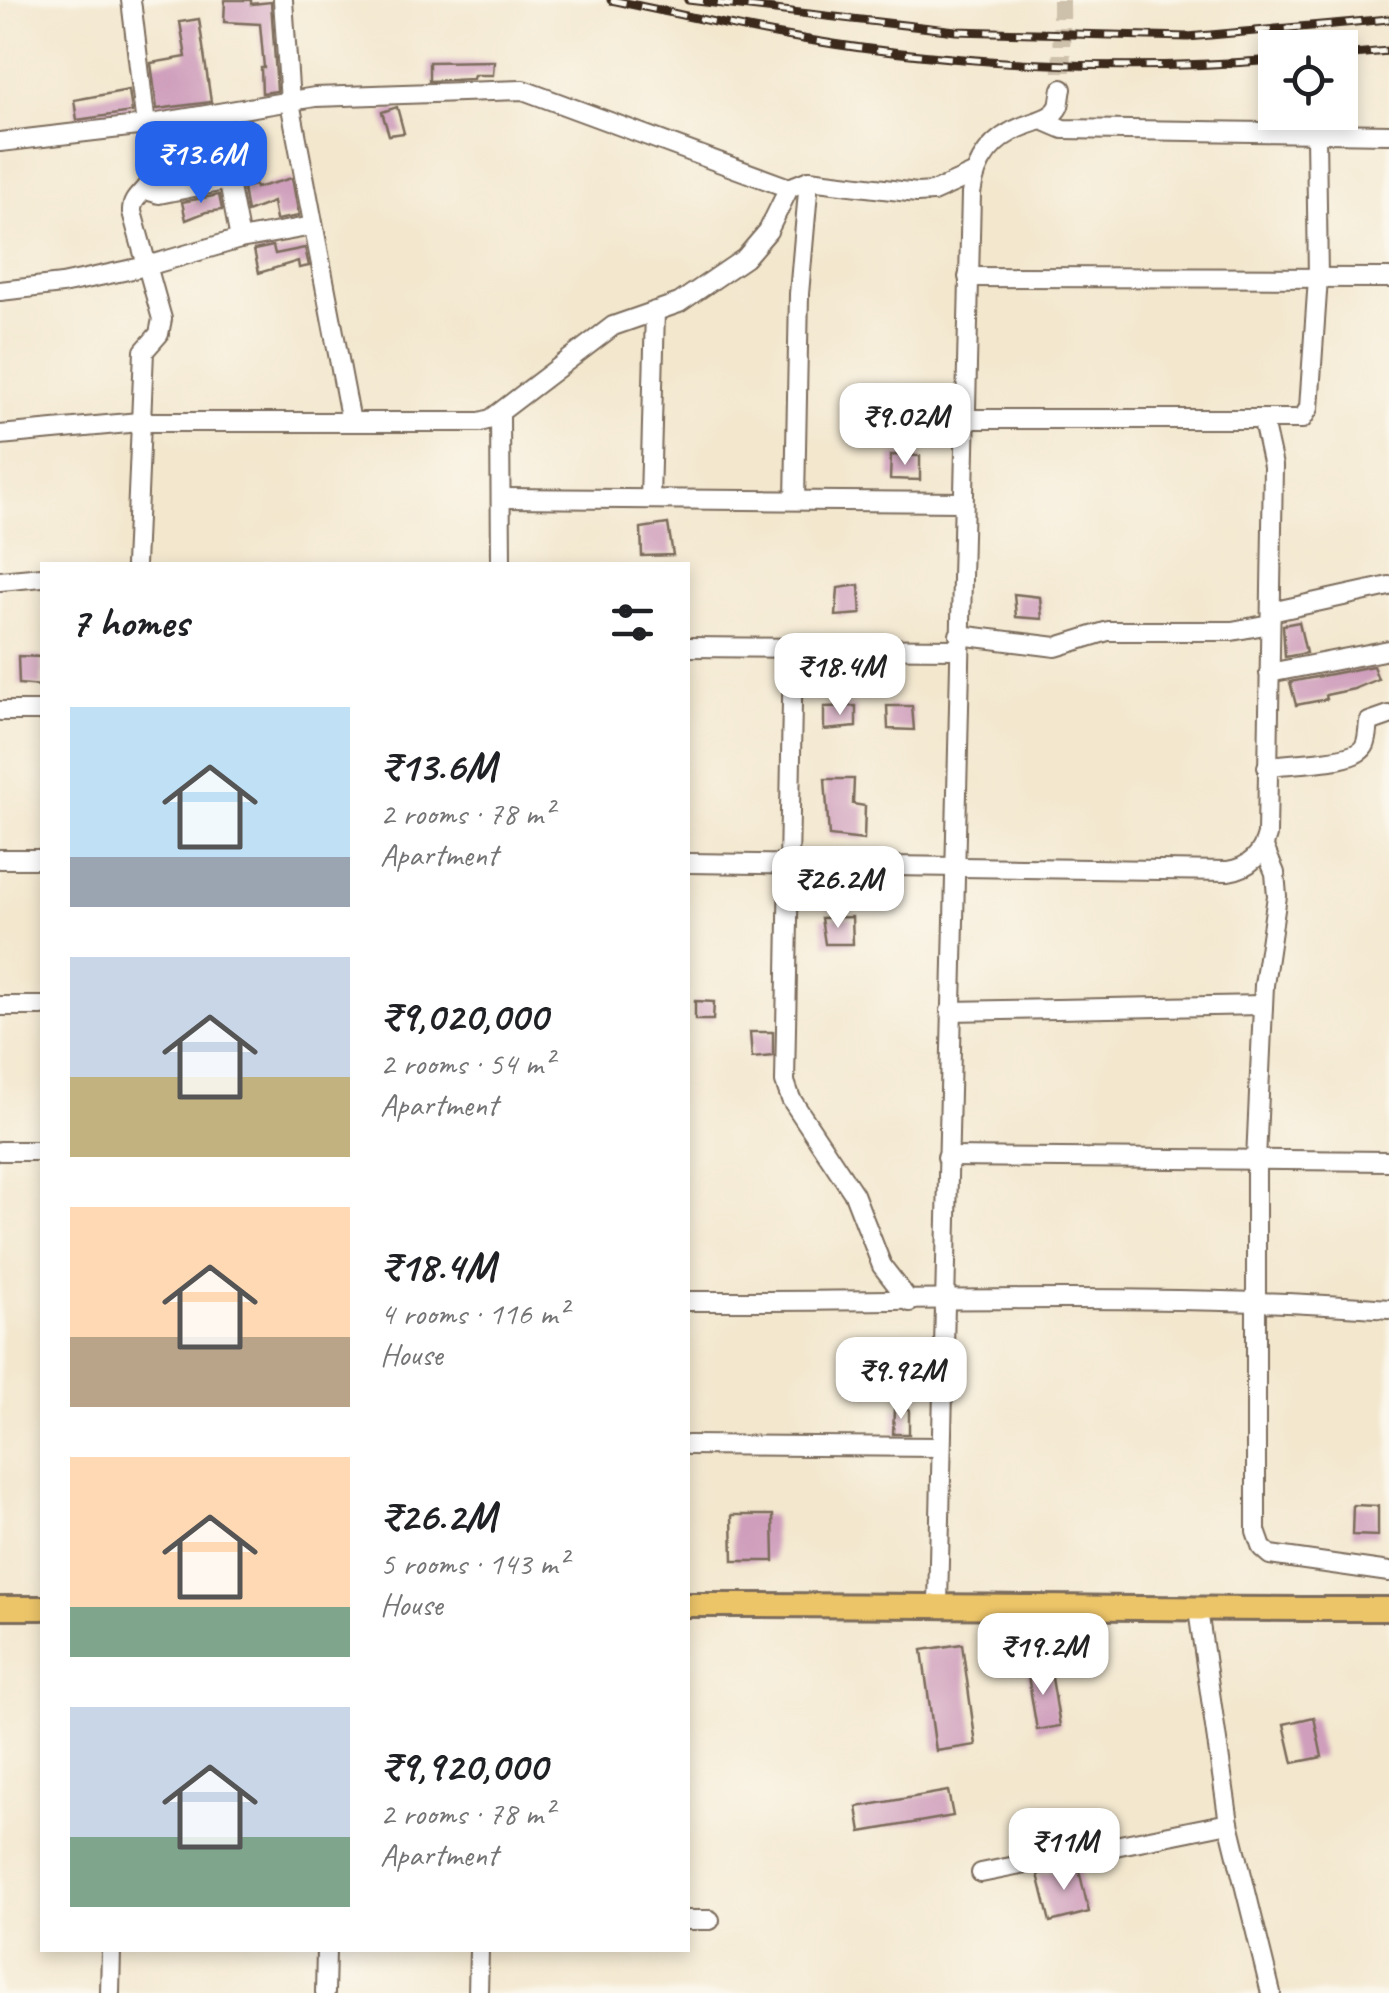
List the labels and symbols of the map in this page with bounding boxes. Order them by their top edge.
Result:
pin: ₹13.6M [120,121,282,206]
pin: ₹9.02M [824,383,986,468]
pin: ₹18.4M [759,633,921,718]
pin: ₹26.2M [757,846,919,931]
pin: ₹9.92M [820,1337,982,1422]
pin: ₹19.2M [962,1613,1124,1698]
pin: ₹11M [1005,1808,1123,1893]

